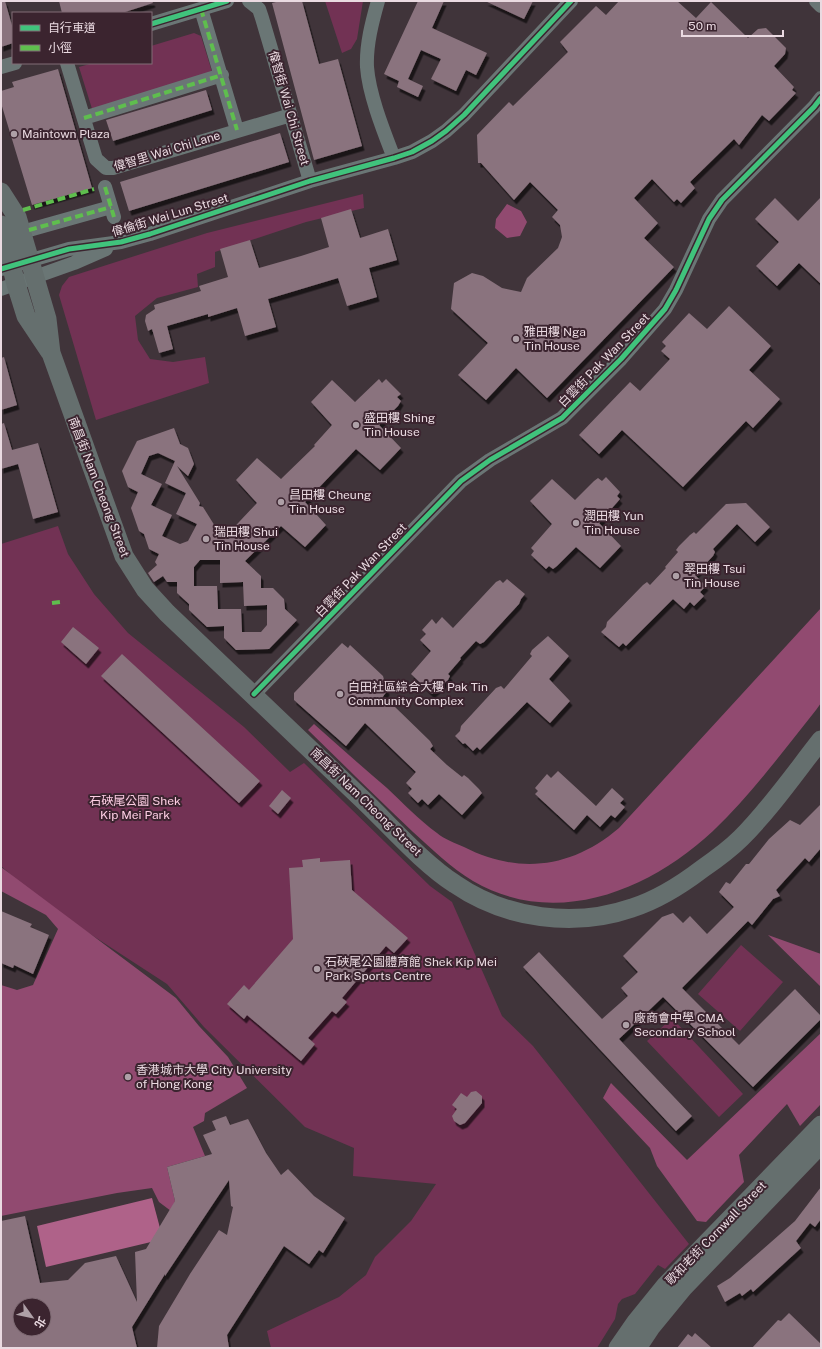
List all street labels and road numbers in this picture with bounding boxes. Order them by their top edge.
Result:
street label: 偉智街 Wai Chi Street [266,49,312,167]
street label: 偉智里 Wai Chi Lane [112,128,222,174]
street label: 偉倫街 Wai Lun Street [110,190,230,239]
street label: 白雲街 Pak Wan Street [556,310,653,410]
street label: 南昌街 Nam Cheong Street [66,415,132,559]
street label: 白雲街 Pak Wan Street [313,520,410,620]
street label: 南昌街 Nam Cheong Street [308,745,425,859]
street label: 歌和老街 Cornwall Street [663,1178,769,1288]

